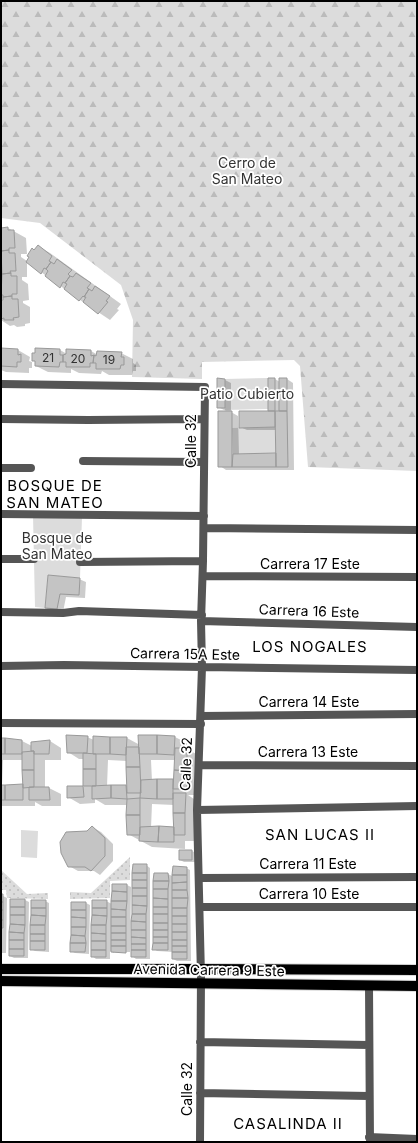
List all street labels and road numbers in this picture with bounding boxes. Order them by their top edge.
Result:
street label: Calle 32 [182,414,199,468]
street label: Carrera 17 Este [260,555,360,572]
street label: Carrera 16 Este [258,600,360,621]
street label: Carrera 15A Este [130,644,240,663]
street label: Carrera 14 Este [259,693,359,710]
street label: Calle 32 [176,737,195,791]
street label: Carrera 13 Este [258,743,358,760]
street label: Carrera 11 Este [259,855,357,872]
street label: Carrera 10 Este [259,885,359,902]
street label: Avenida Carrera 9 Este [133,960,285,979]
street label: Calle 32 [178,1062,195,1116]

